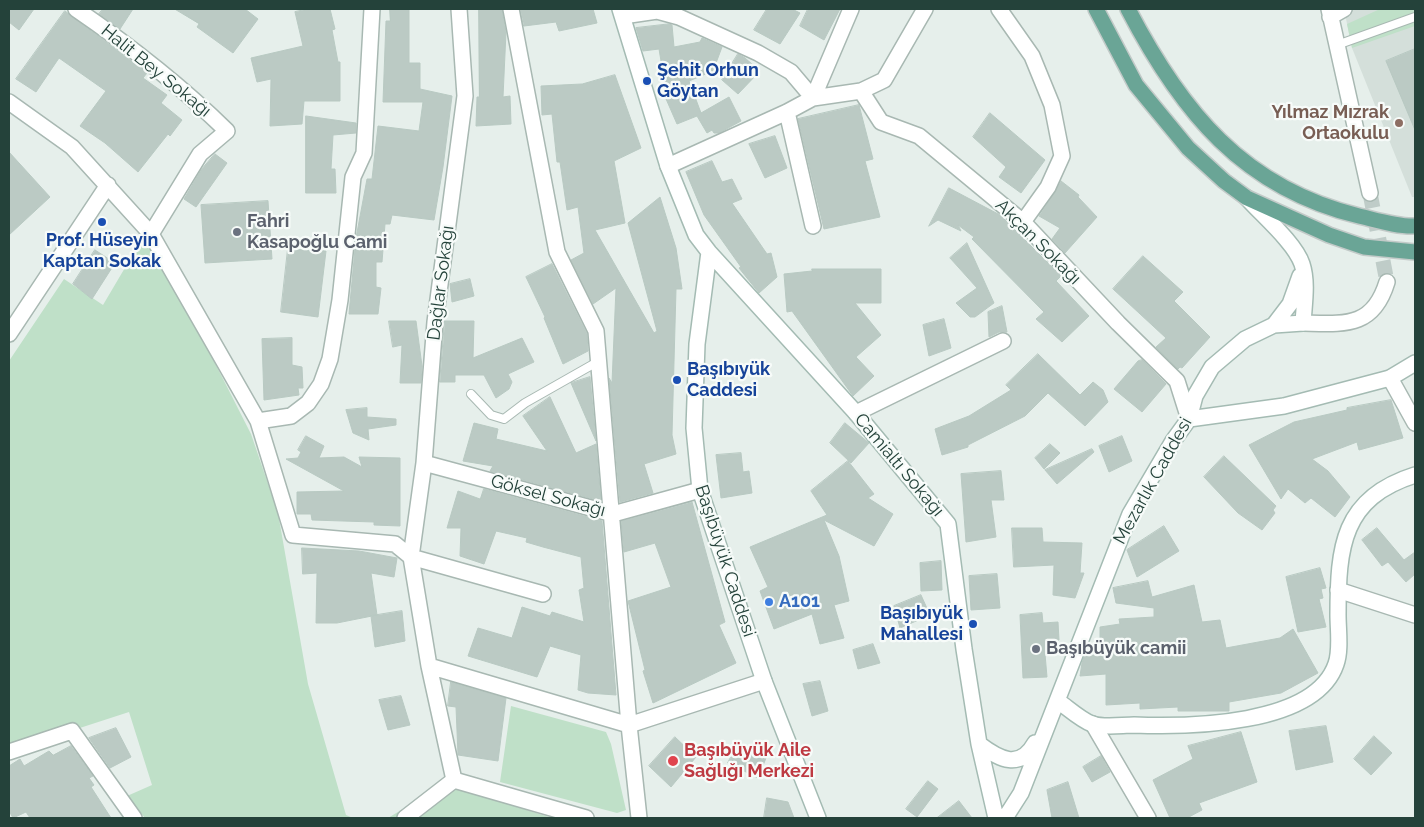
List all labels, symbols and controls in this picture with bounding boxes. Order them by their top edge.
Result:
street label: Halit Bey Sokağı [97,20,215,122]
place label: Şehit Orhun Göytan [657,60,759,102]
marker: Şehit Orhun Göytan [641,75,653,87]
place label: Yılmaz Mızrak Ortaokulu [1271,102,1389,144]
marker: Yılmaz Mızrak Ortaokulu [1393,117,1405,129]
street label: Akçan Sokağı [991,195,1085,289]
place label: Fahri Kasapoğlu Cami [247,211,387,253]
marker: Prof. Hüseyin Kaptan Sokak [96,216,108,228]
street label: Dağlar Sokağı [423,224,459,342]
marker: Fahri Kasapoğlu Cami [231,226,243,238]
place label: Prof. Hüseyin Kaptan Sokak [43,230,161,272]
place label: Başıbıyük Caddesi [687,359,770,402]
marker: Başıbıyük Caddesi [671,374,683,386]
street label: Camialtı Sokağı [850,409,948,521]
street label: Mezarlık Caddesi [1109,414,1197,548]
street label: Göksel Sokağı [488,470,608,522]
street label: Başıbüyük Caddesi [690,482,760,640]
place label: A101 [779,591,820,613]
marker: A101 [763,596,775,608]
place label: Başıbıyük Mahallesi [880,603,963,646]
marker: Başıbıyük Mahallesi [967,618,979,630]
place label: Başıbüyük camii [1046,638,1186,660]
marker: Başıbüyük camii [1030,643,1042,655]
place label: Başıbüyük Aile Sağlığı Merkezi [684,740,814,782]
marker: Başıbüyük Aile Sağlığı Merkezi [666,754,680,768]

